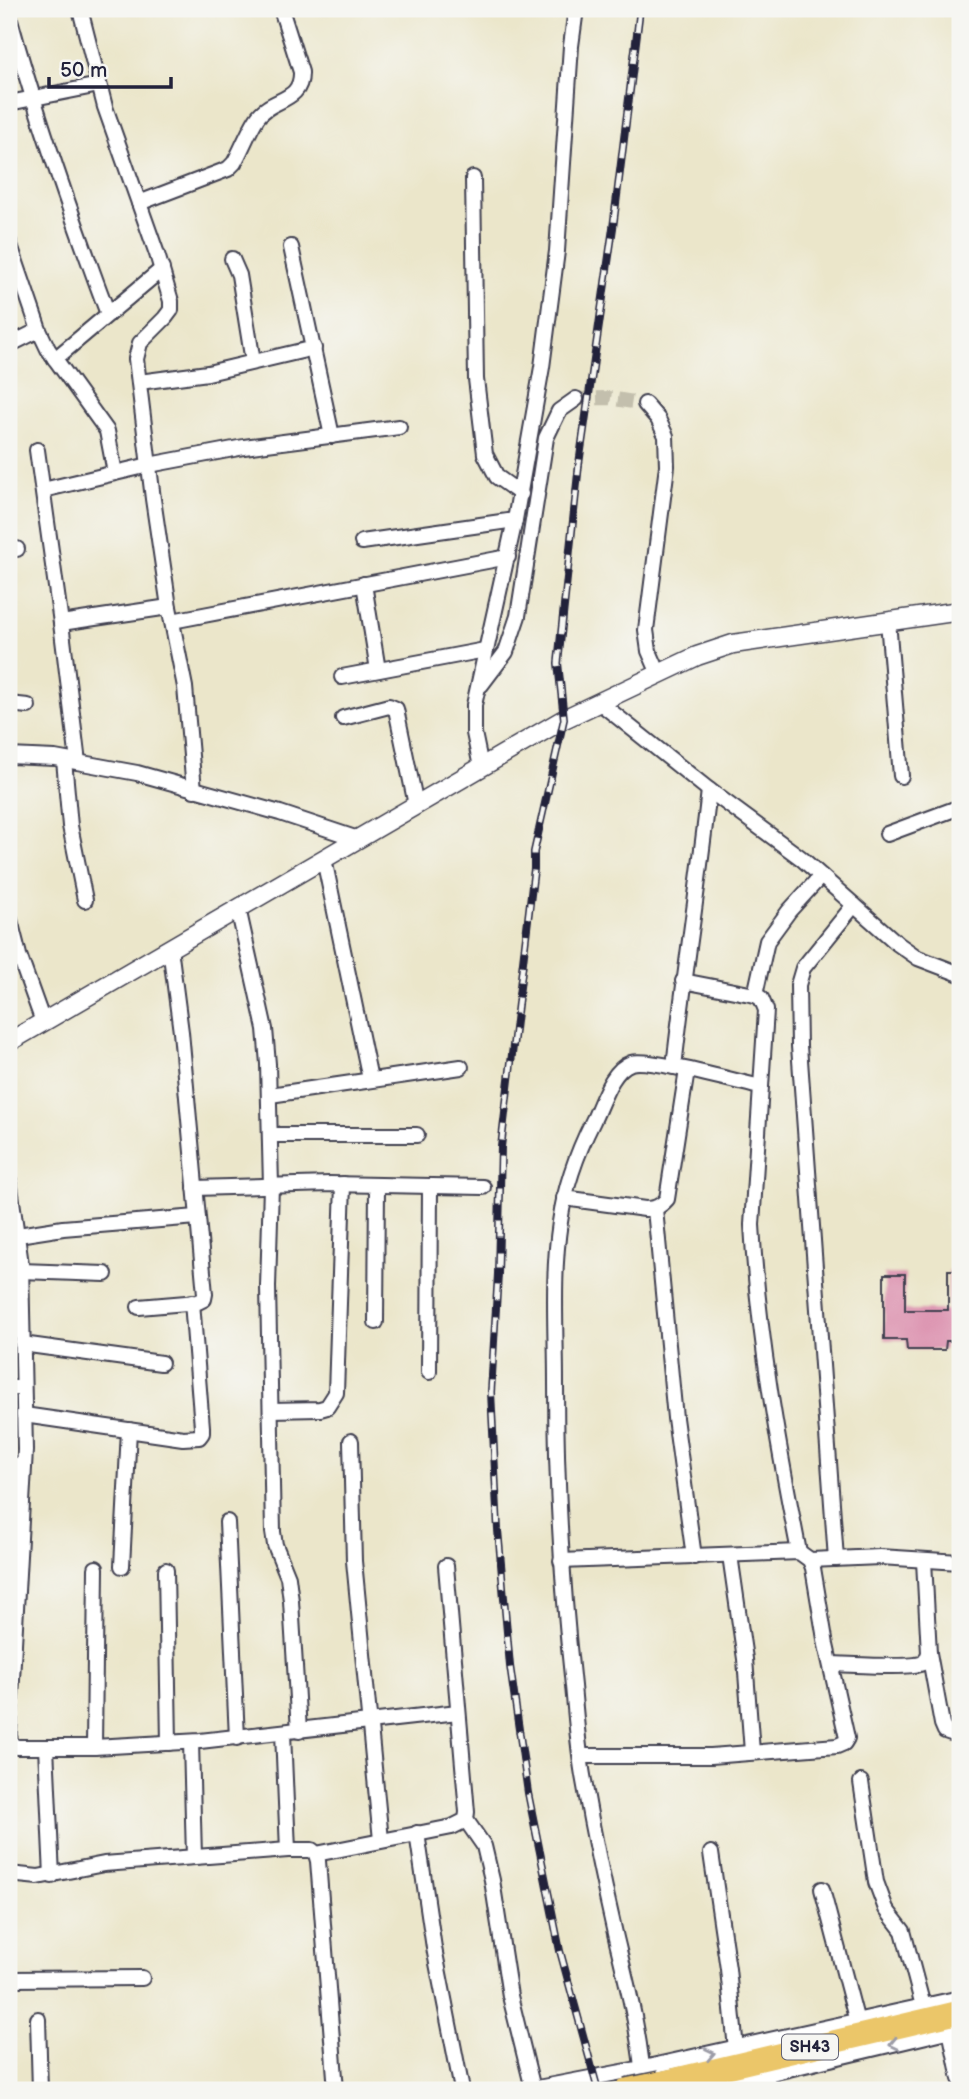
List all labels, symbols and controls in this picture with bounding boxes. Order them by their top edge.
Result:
scale bar [49,46,172,90]
text: 50 m [60,58,107,83]
road number: SH43 [782,2035,838,2060]
one-way arrow [888,2036,900,2050]
one-way arrow [704,2048,716,2063]

